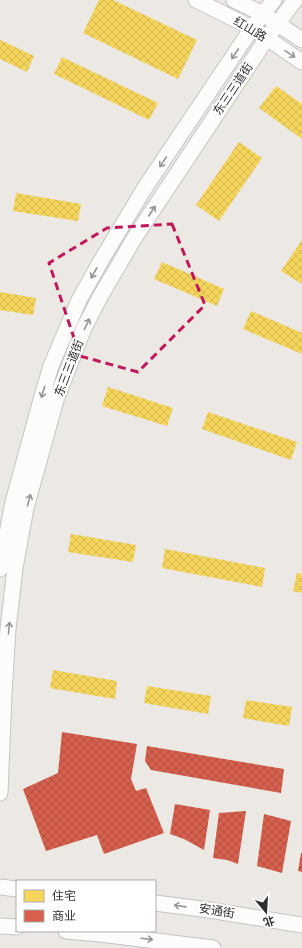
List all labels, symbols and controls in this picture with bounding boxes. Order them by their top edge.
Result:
street label: 红山路 [231,14,269,44]
one-way arrow [231,48,239,59]
one-way arrow [284,50,295,58]
street label: 东三三道街 [210,60,256,118]
one-way arrow [158,156,166,168]
one-way arrow [148,206,156,217]
one-way arrow [90,267,98,279]
one-way arrow [83,318,91,330]
street label: 东三三道街 [52,337,86,399]
one-way arrow [39,385,46,398]
one-way arrow [25,494,33,507]
one-way arrow [5,622,12,635]
legend [16,880,156,932]
text: 住宅 [52,889,76,903]
north arrow [246,892,286,932]
street label: 安通街 [198,901,236,921]
one-way arrow [174,902,187,910]
text: 商业 [52,909,76,923]
text: 北 [262,913,276,929]
one-way arrow [140,936,153,943]

